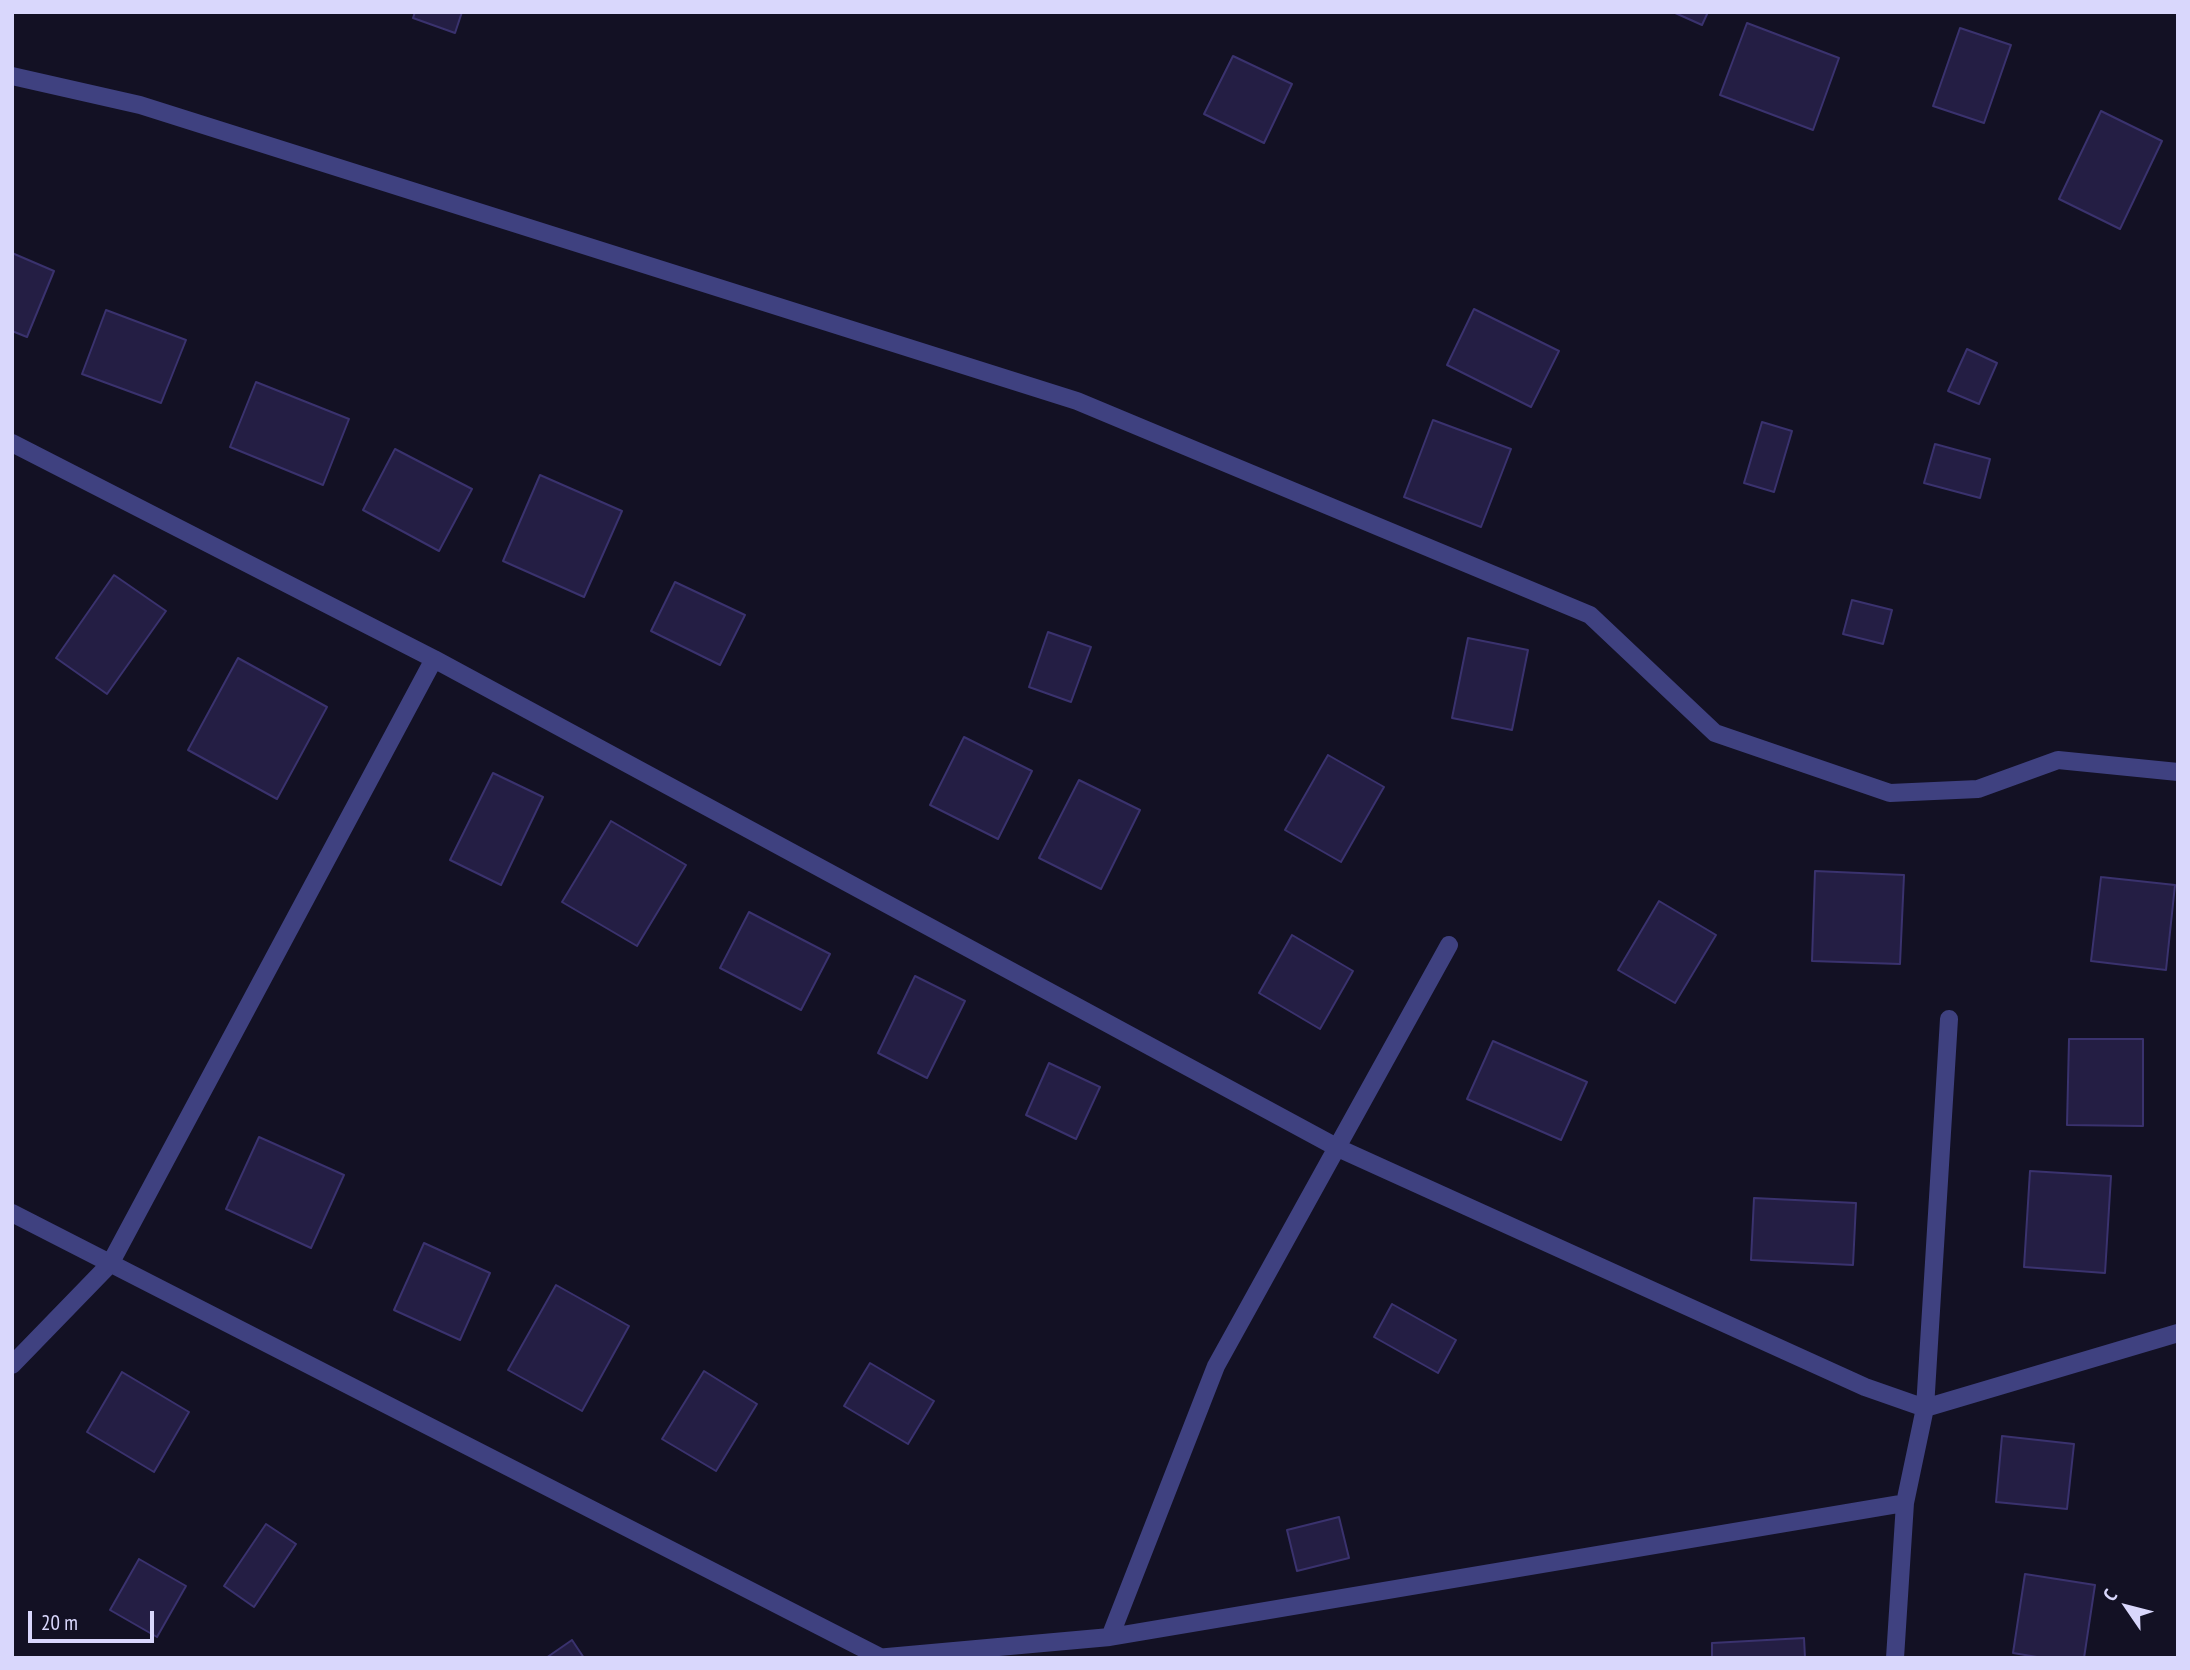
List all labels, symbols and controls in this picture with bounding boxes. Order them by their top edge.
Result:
north arrow [2092,1572,2162,1642]
text: С [2097,1585,2122,1605]
scale bar [32,1596,158,1640]
text: 20 m [41,1609,78,1636]

